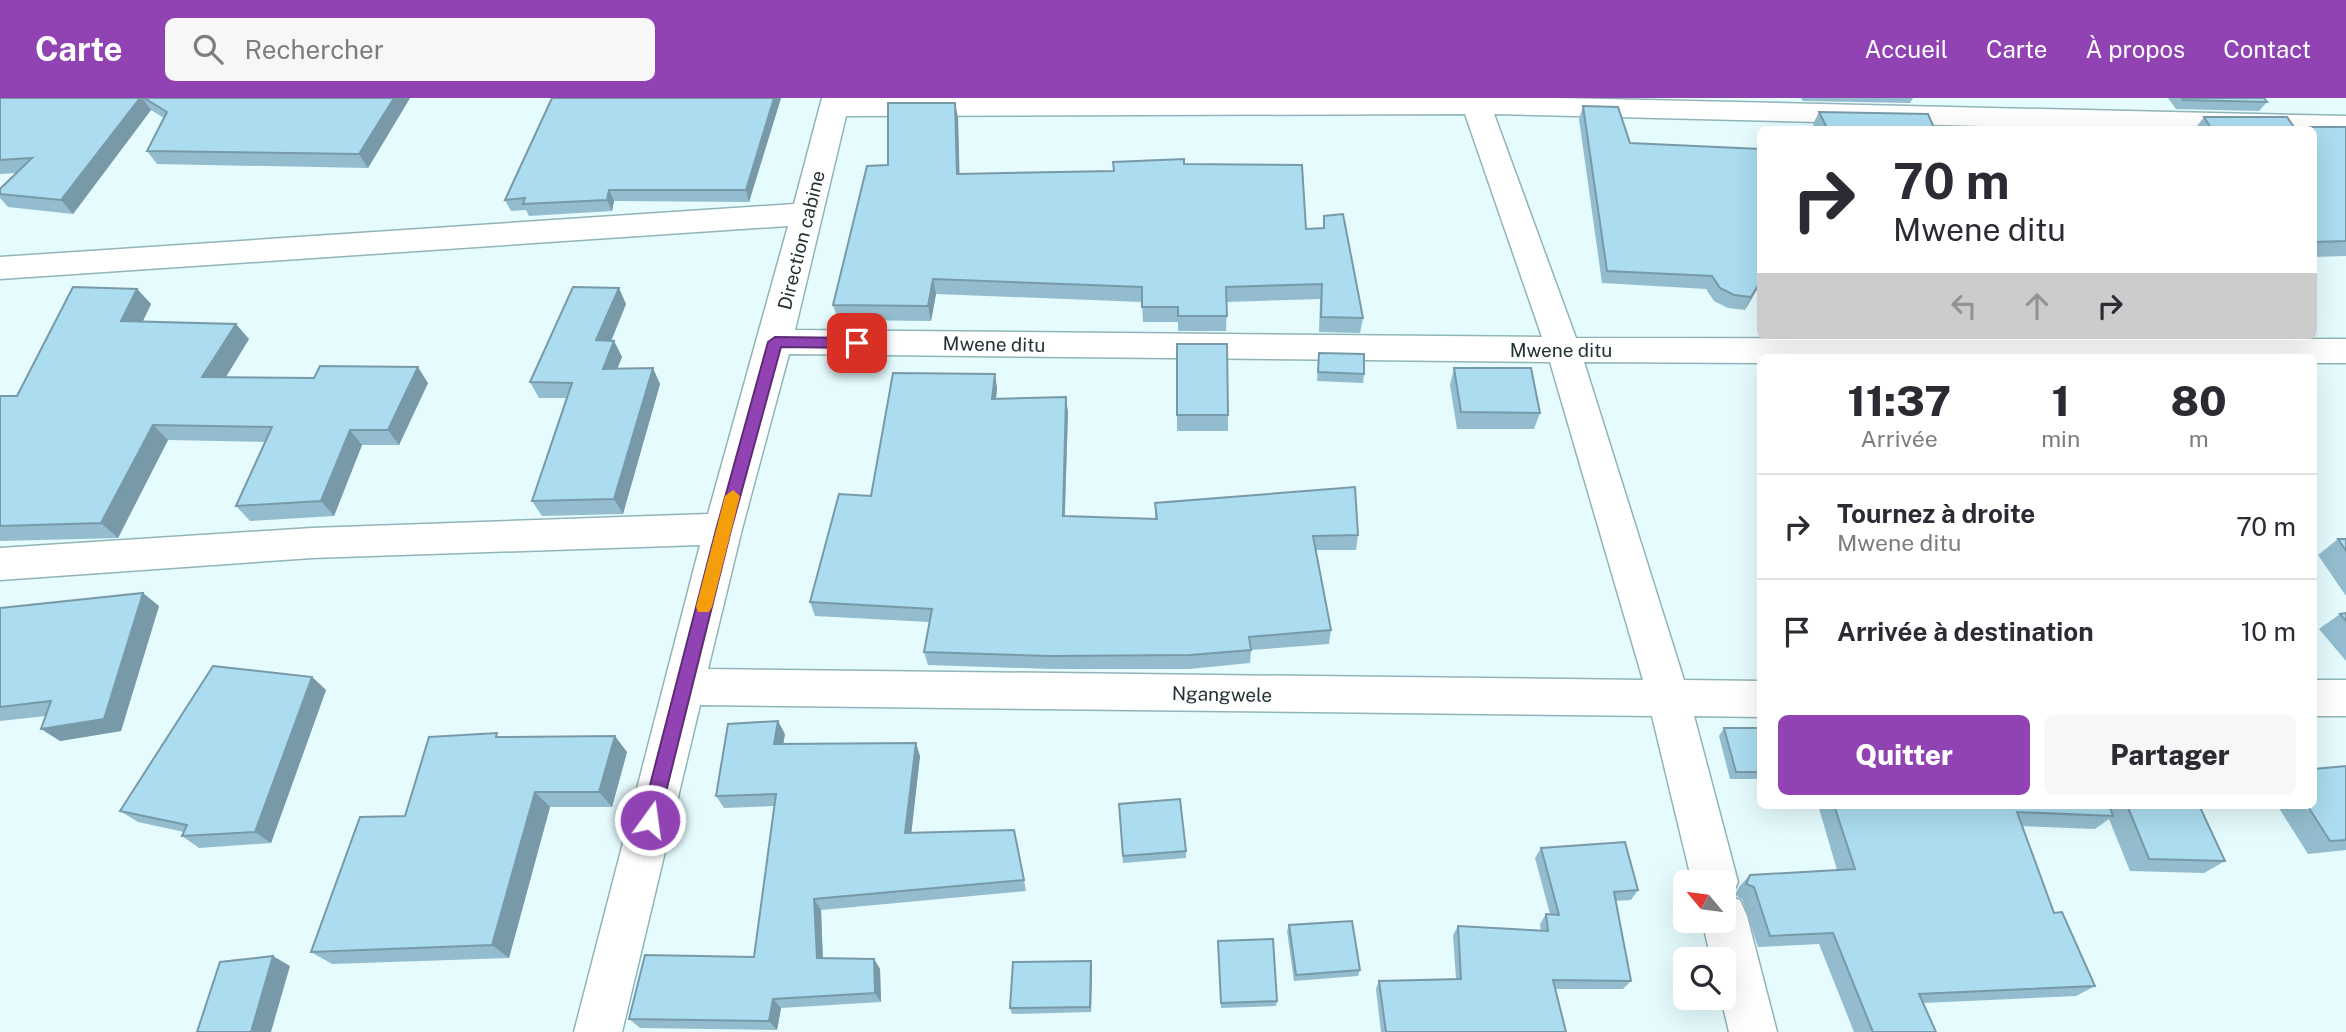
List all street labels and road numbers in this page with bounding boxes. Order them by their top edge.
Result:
street label: Direction cabine [773,168,829,312]
street label: Mwene ditu [942,332,1046,356]
street label: Mwene ditu [1510,339,1612,361]
street label: Ngangwele [1172,682,1272,706]

